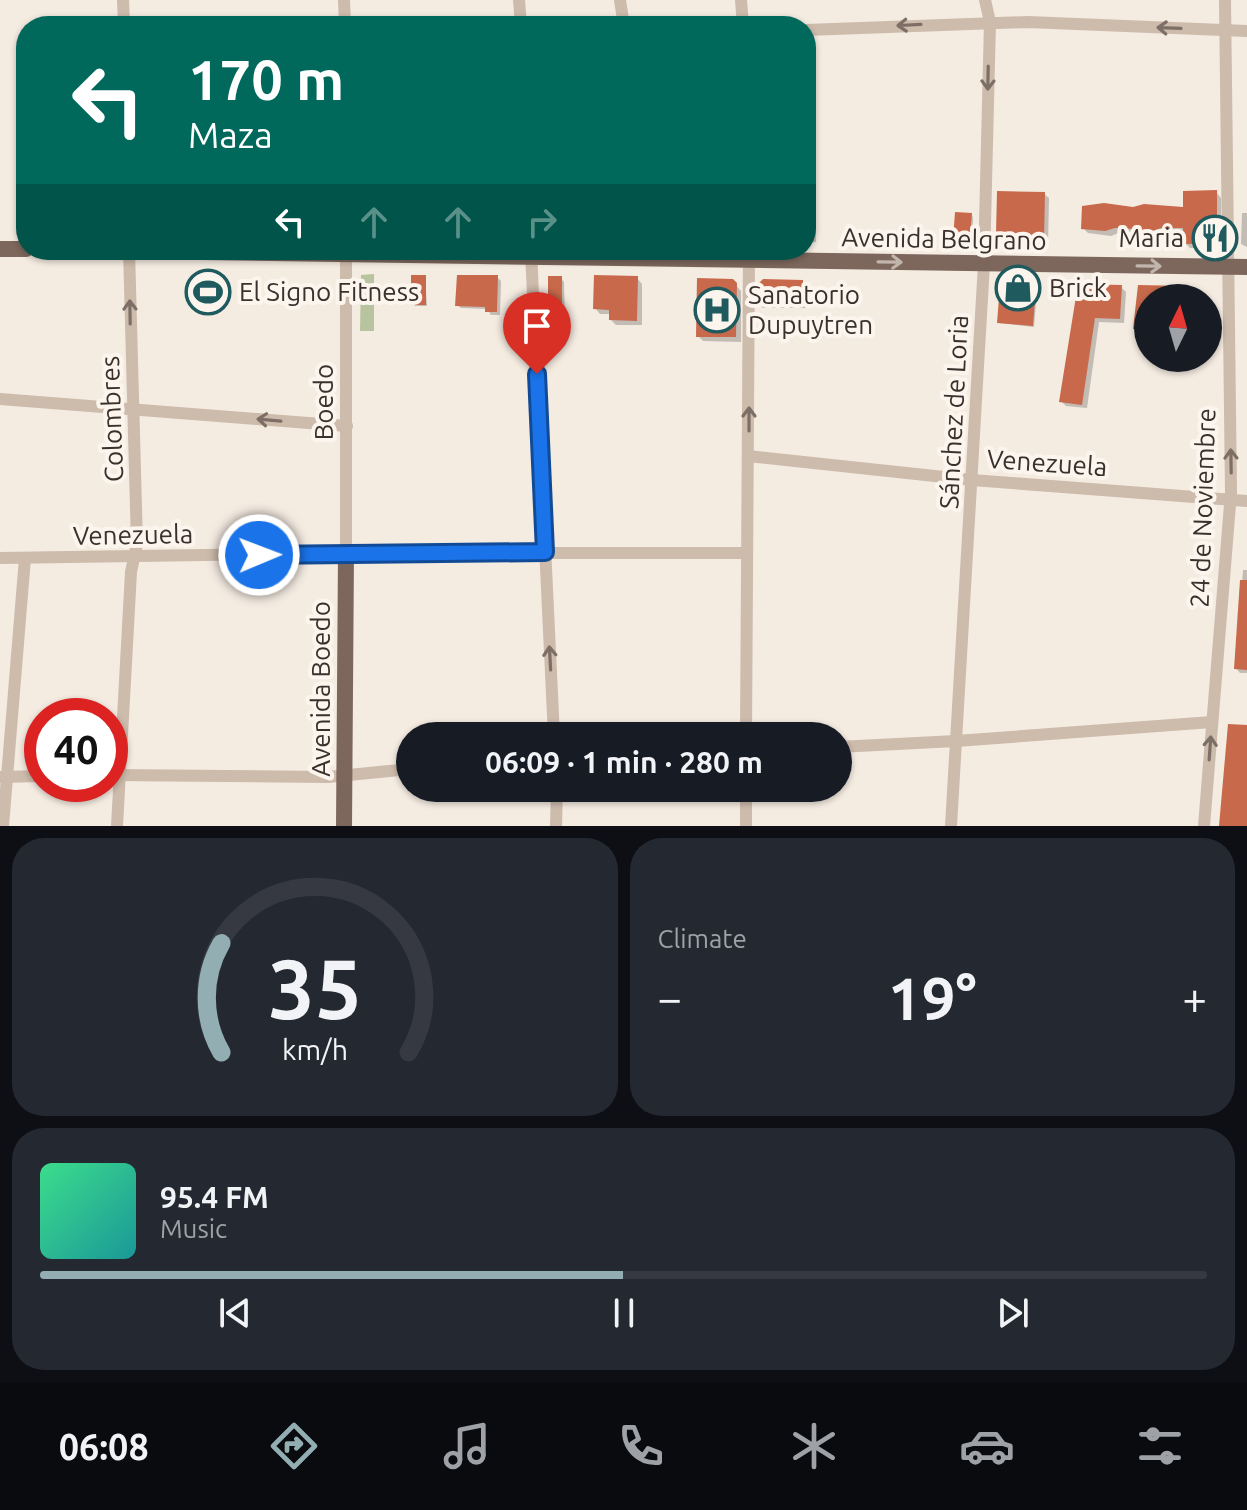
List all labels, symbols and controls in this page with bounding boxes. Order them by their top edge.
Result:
one-way arrow [896,18,923,33]
one-way arrow [1156,20,1183,35]
icon: left [56,48,160,152]
text: 170 m [188,48,344,111]
one-way arrow [980,64,996,91]
text: Maza [188,114,273,155]
icon: left [268,200,312,244]
icon: ahead [352,200,396,244]
icon: ahead [436,200,480,244]
icon: right [520,200,564,244]
restaurant icon: Maria [1191,214,1239,262]
street label: Avenida Belgrano [841,222,1047,255]
place label: Maria [1119,223,1184,252]
one-way arrow [876,254,902,269]
one-way arrow [1135,258,1162,274]
shop icon: Brick [994,264,1042,312]
sports icon: El Signo Fitness [184,268,232,316]
place label: Brick [1049,273,1107,302]
place label: El Signo Fitness [239,277,419,306]
place label: Sanatorio Dupuytren [748,280,873,339]
north arrow [1134,284,1222,372]
map controls [1134,284,1222,372]
hospital icon: Sanatorio Dupuytren [693,286,741,334]
pin [503,292,571,374]
one-way arrow [123,299,138,326]
icon: arrive [515,304,559,348]
street label: Sánchez de Loria [934,314,973,510]
street label: Colombres [95,355,128,483]
street label: Boedo [309,364,338,440]
one-way arrow [741,406,757,433]
street label: 24 de Noviembre [1185,408,1220,608]
one-way arrow [256,412,283,427]
street label: Venezuela [986,444,1108,481]
one-way arrow [1223,448,1239,475]
position arrow [217,513,301,597]
street label: Venezuela [72,519,193,550]
street label: Avenida Boedo [306,601,335,777]
one-way arrow [542,645,557,672]
speed limit sign: 40 [24,698,128,802]
one-way arrow [1203,735,1218,762]
text: 06:09 · 1 min · 280 m [485,745,763,779]
text: Climate [658,924,747,953]
text: 35 [268,941,362,1035]
text: 19° [888,964,977,1031]
text: − [658,973,682,1022]
text: + [1182,973,1207,1022]
text: km/h [282,1033,348,1065]
text: 95.4 FM [160,1180,269,1214]
text: Music [160,1214,227,1243]
icon: previous [213,1291,257,1335]
icon: pause [602,1291,646,1335]
icon: next [991,1291,1035,1335]
icon: directions [266,1418,322,1474]
icon: music [439,1418,495,1474]
icon: phone [613,1418,669,1474]
icon: climate [786,1418,842,1474]
icon: car [959,1418,1015,1474]
icon: filters [1132,1418,1188,1474]
text: 06:08 [59,1426,149,1467]

